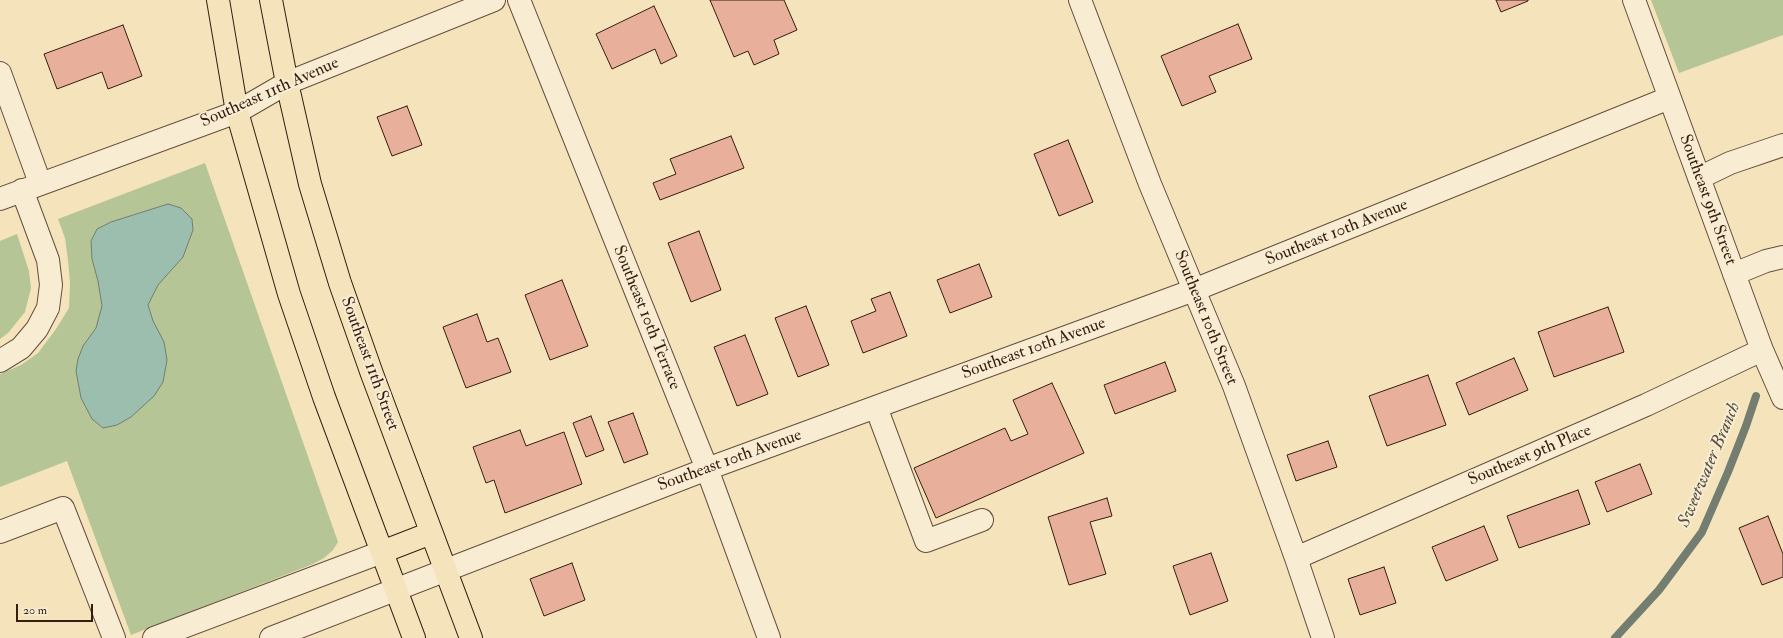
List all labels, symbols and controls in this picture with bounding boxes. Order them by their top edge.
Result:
street label: Southeast 11th Avenue [198,53,342,133]
street label: Southeast 9th Street [1674,132,1740,268]
street label: Southeast 10th Avenue [1263,195,1411,271]
street label: Southeast 10th Terrace [608,243,684,393]
street label: Southeast 10th Street [1169,248,1241,388]
street label: Southeast 11th Street [335,294,403,434]
street label: Southeast 10th Avenue [959,313,1109,385]
water label: Sweetwater Branch [1674,399,1746,531]
street label: Southeast 9th Place [1465,421,1595,491]
street label: Southeast 10th Avenue [655,425,805,497]
scale bar [18,596,95,622]
text: 20 m [23,603,47,618]

